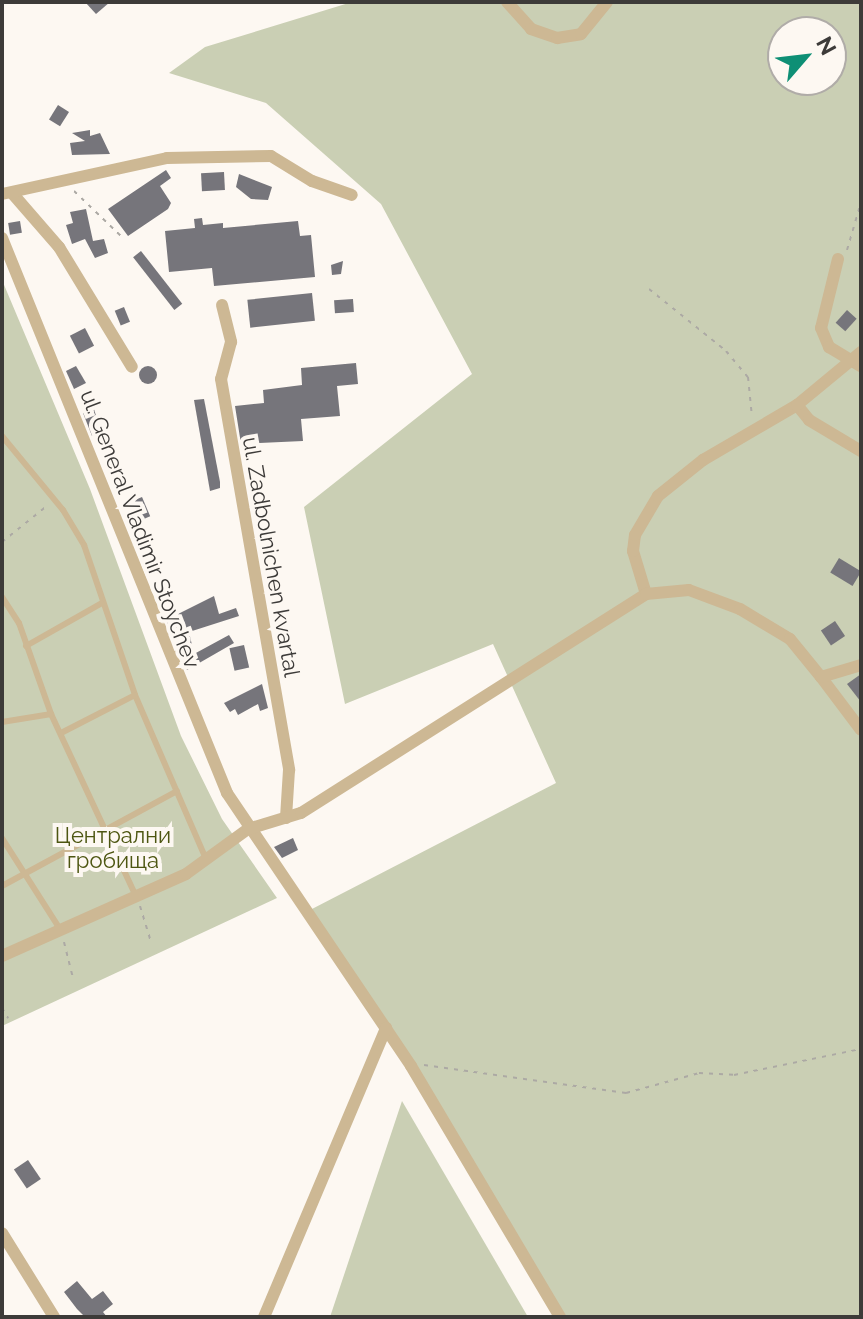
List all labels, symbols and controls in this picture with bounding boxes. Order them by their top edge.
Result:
north arrow [767,16,847,96]
text: N [811,32,842,59]
street label: ul. General Vladimir Stoychev [74,385,206,673]
street label: ul. Zadbolnichen kvartal [237,435,305,679]
park label: Централни гробища [55,822,171,874]

